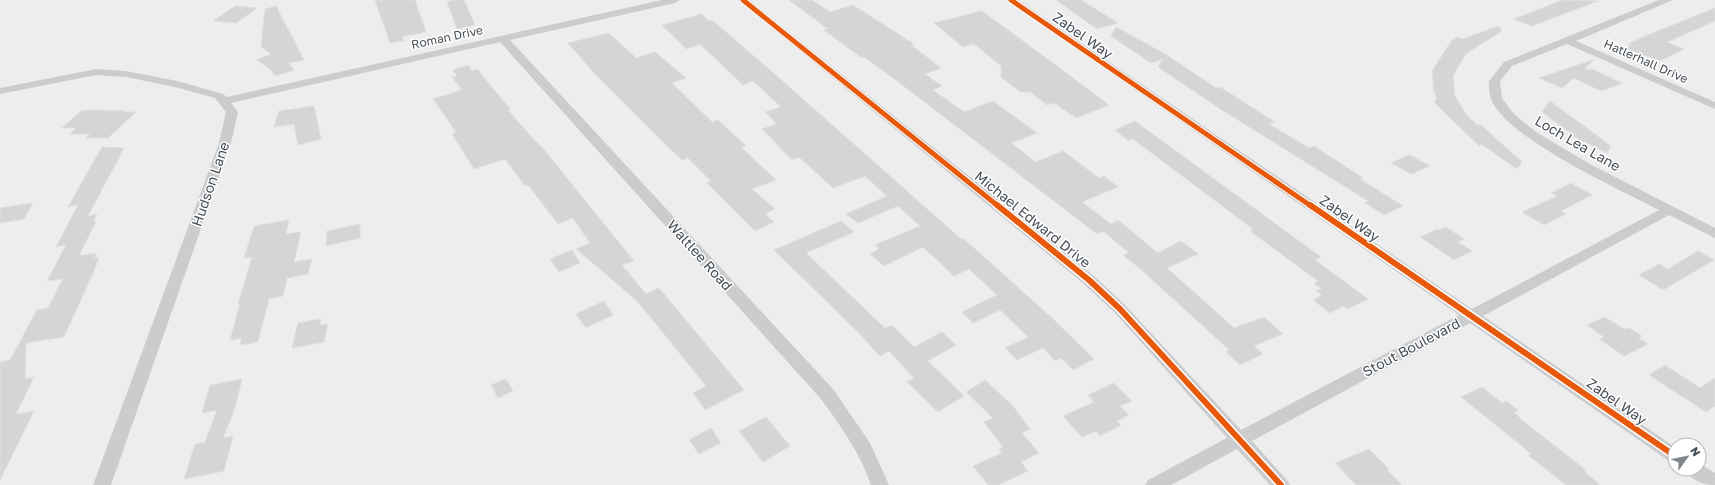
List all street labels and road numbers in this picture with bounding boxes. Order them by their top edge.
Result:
street label: Zabel Way [1050,8,1116,62]
street label: Roman Drive [410,22,484,52]
street label: Hatlerhall Drive [1602,36,1690,86]
street label: Loch Lea Lane [1532,112,1624,174]
street label: Hudson Lane [188,139,232,229]
street label: Michael Edward Drive [972,167,1094,271]
street label: Zabel Way [1317,191,1383,245]
street label: Waltlee Road [664,216,736,294]
street label: Stout Boulevard [1359,314,1463,380]
street label: Zabel Way [1584,374,1650,428]

